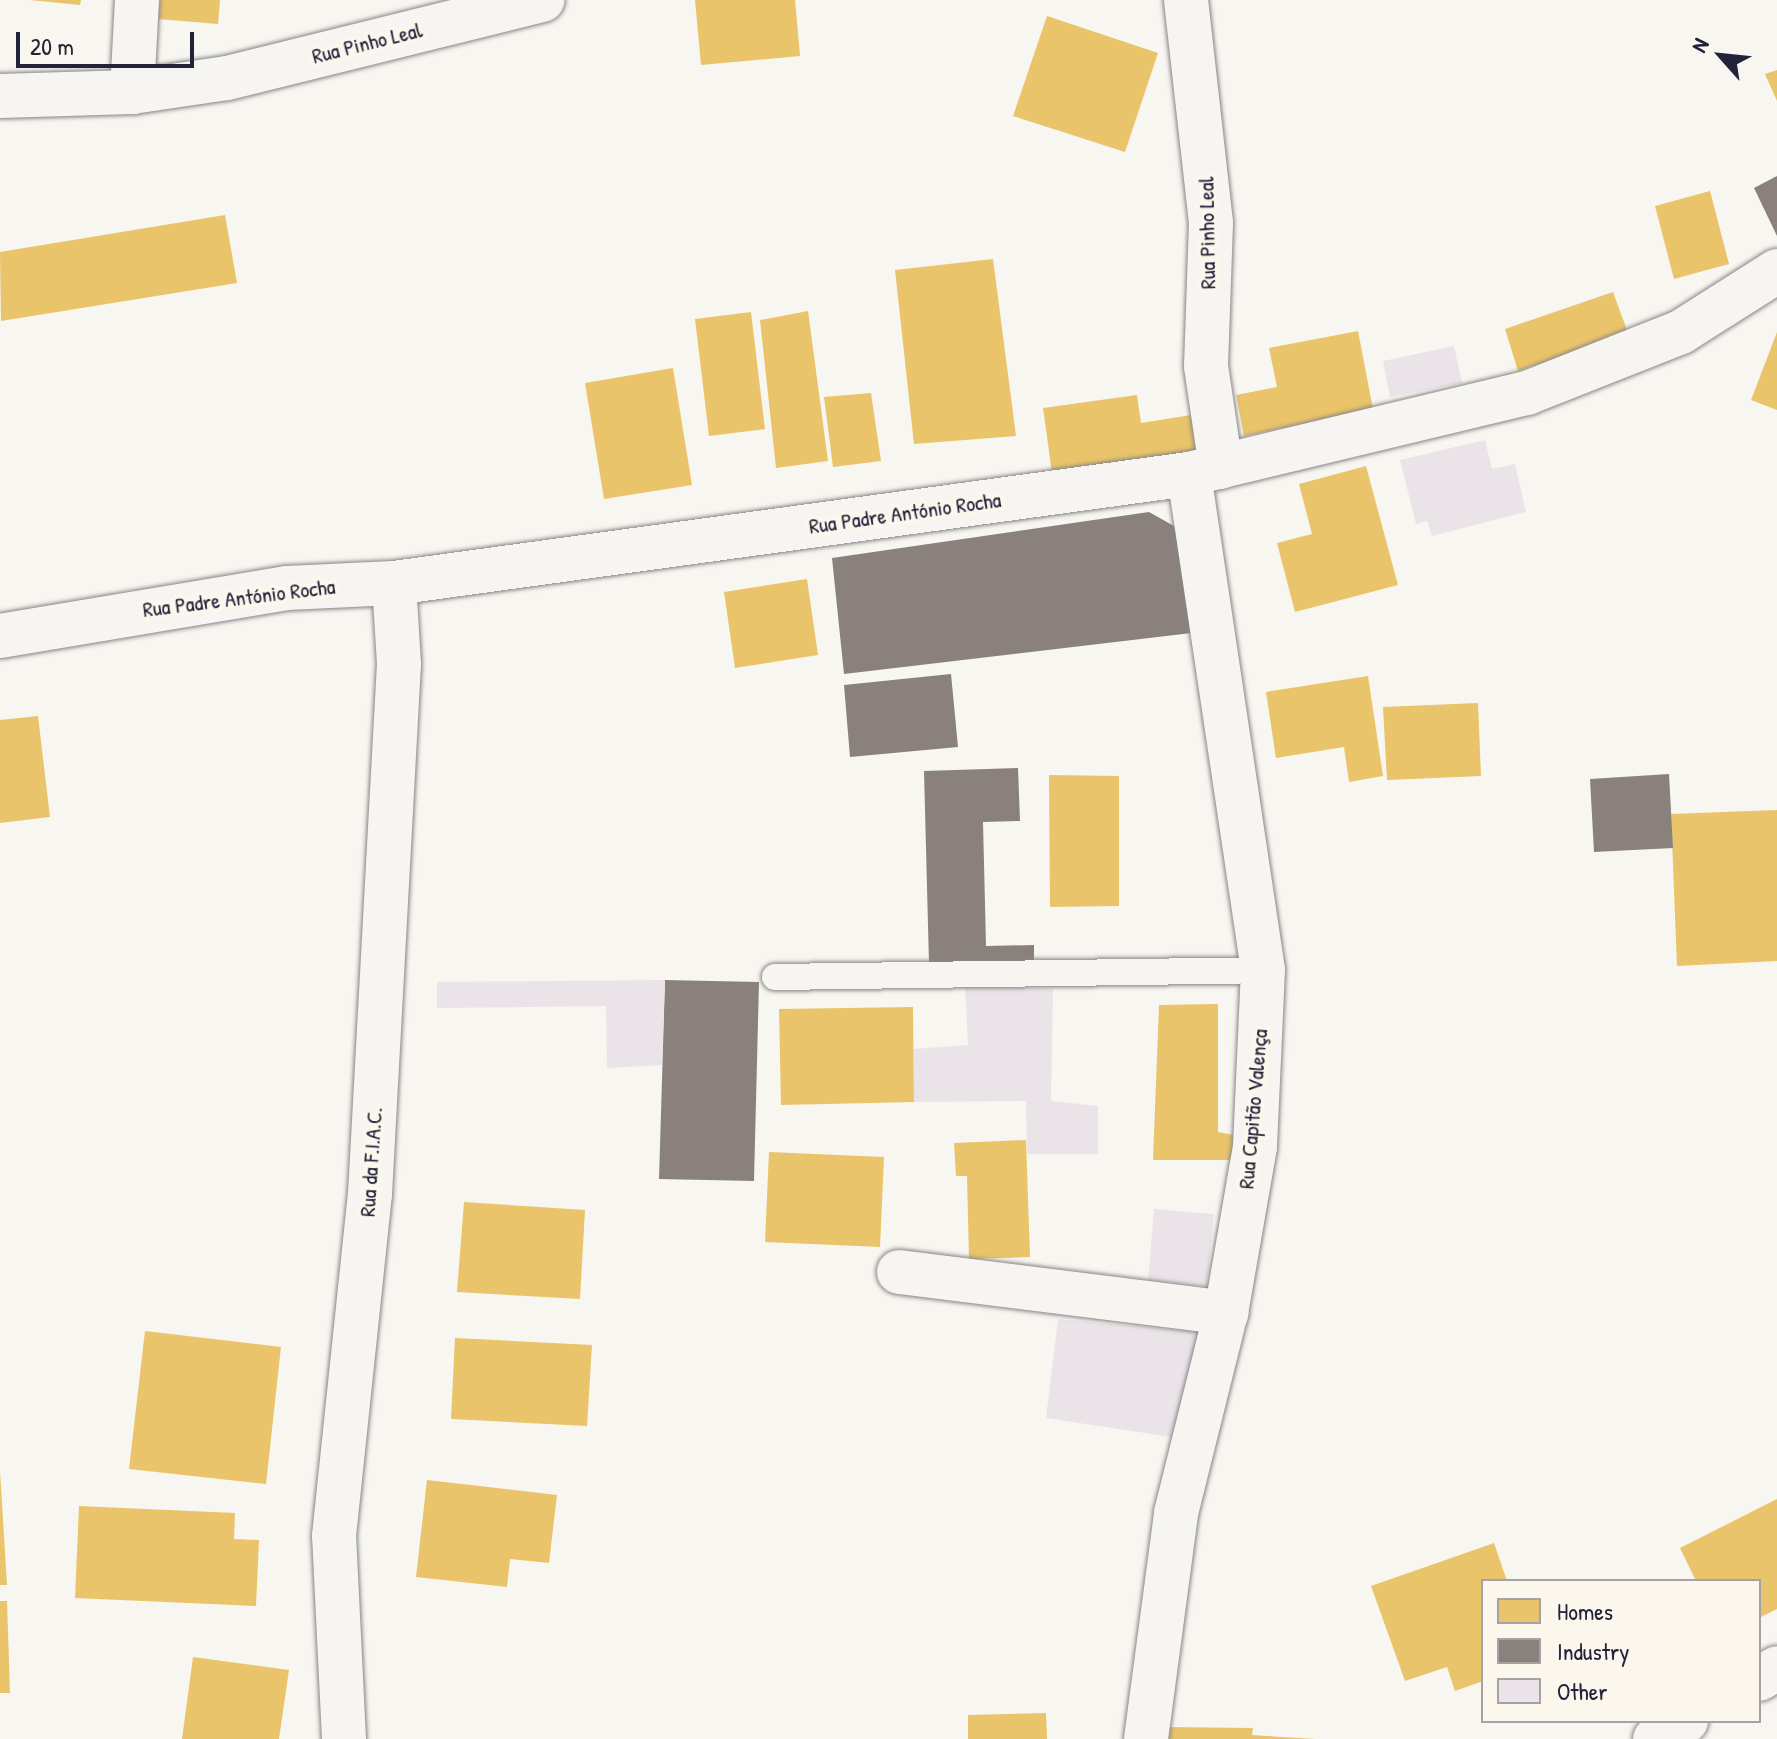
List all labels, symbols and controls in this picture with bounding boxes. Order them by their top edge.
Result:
scale bar [20,16,198,66]
north arrow [1681,16,1761,96]
street label: Rua Pinho Leal [309,17,425,69]
text: 20 m [30,30,74,62]
text: N [1684,33,1716,57]
street label: Rua Pinho Leal [1193,177,1221,289]
street label: Rua Padre António Rocha [807,486,1003,540]
street label: Rua Padre António Rocha [141,573,337,623]
street label: Rua Capitão Valença [1233,1028,1273,1190]
street label: Rua da F.I.A.C. [354,1106,388,1218]
legend [1481,1579,1761,1723]
text: Homes [1557,1595,1613,1627]
text: Industry [1557,1635,1629,1667]
text: Other [1557,1675,1607,1707]

